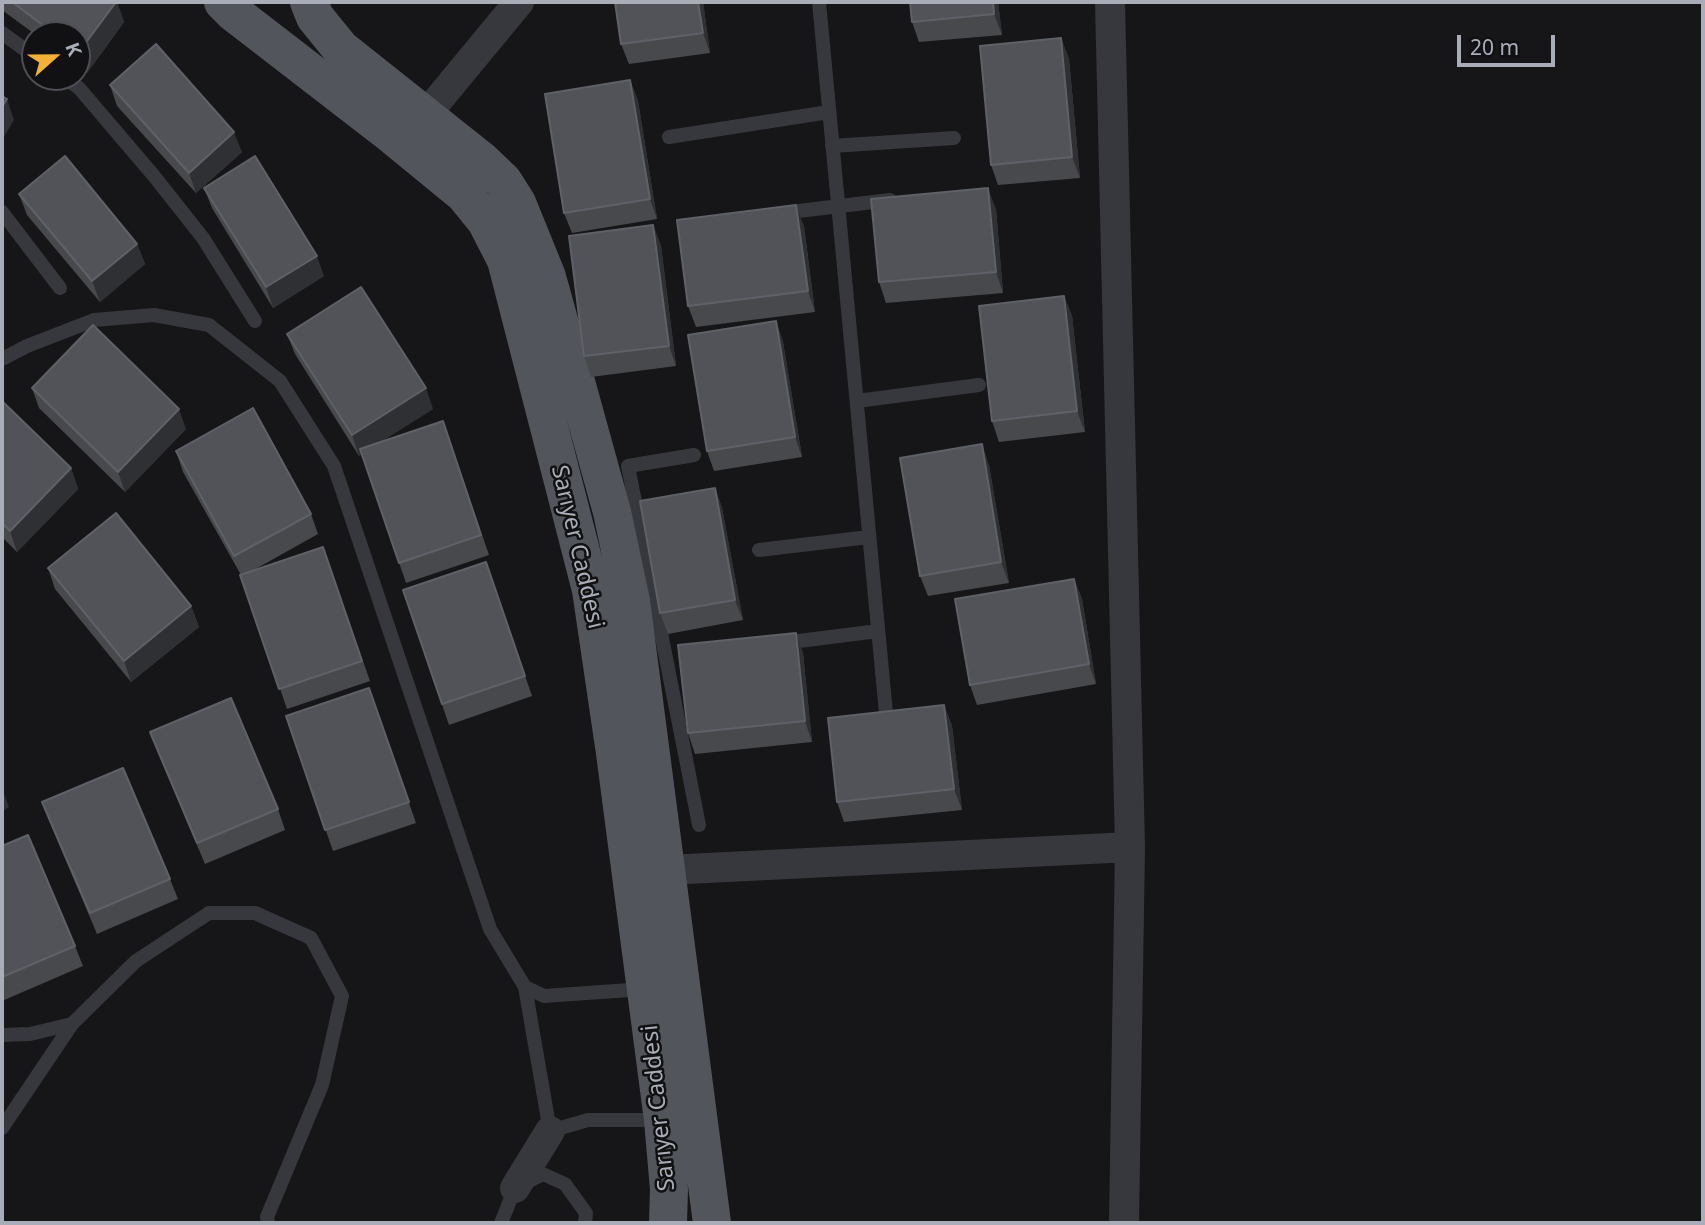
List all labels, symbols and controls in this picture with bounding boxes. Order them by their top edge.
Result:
north arrow [21,21,91,91]
scale bar [1460,21,1558,65]
text: 20 m [1470,33,1519,61]
text: K [59,39,88,60]
street label: Sarıyer Caddesi [545,463,609,631]
street label: Sarıyer Caddesi [637,1024,681,1192]

